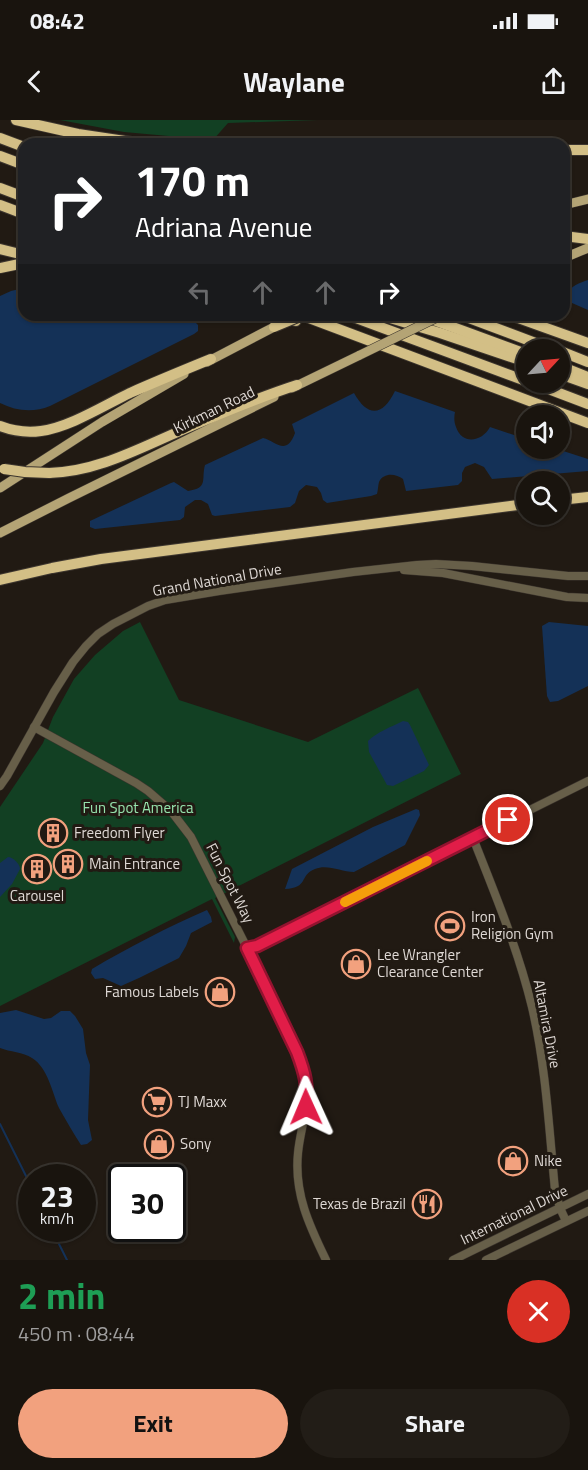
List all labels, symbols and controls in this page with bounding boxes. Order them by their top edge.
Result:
text: 08:42 [30,4,85,38]
text: Waylane [243,61,345,102]
icon: back [18,65,51,98]
icon: share [537,65,570,98]
text: 170 m [135,148,250,212]
icon: right [36,162,114,240]
text: Adriana Avenue [135,206,312,247]
icon: left [183,276,216,309]
icon: ahead [246,276,279,309]
icon: ahead [309,276,342,309]
icon: right [372,276,405,309]
north arrow [516,339,570,393]
map controls [516,339,570,525]
street label: Kirkman Road [169,380,258,439]
button: sound [516,405,570,459]
button: search [516,471,570,525]
street label: Grand National Drive [151,557,283,602]
pin [482,794,533,845]
park label: Fun Spot America [83,796,194,819]
icon: arrive [491,803,524,836]
building icon: Freedom Flyer [37,817,69,849]
place label: Freedom Flyer [74,821,165,844]
street label: Fun Spot Way [200,839,260,927]
building icon: Main Entrance [52,848,84,880]
place label: Main Entrance [89,852,180,875]
building icon: Carousel [21,853,53,885]
place label: Carousel [10,884,64,907]
place label: Iron Religion Gym [471,905,554,945]
sports icon: Iron Religion Gym [434,910,466,942]
place label: Lee Wrangler Clearance Center [377,943,483,983]
shop icon: Lee Wrangler Clearance Center [340,948,372,980]
shop icon: Famous Labels [204,976,236,1008]
street label: Altamira Drive [528,978,567,1070]
place label: Famous Labels [105,980,199,1003]
position arrow [274,1075,338,1139]
supermarket icon: TJ Maxx [141,1086,173,1118]
place label: TJ Maxx [178,1090,227,1113]
shop icon: Sony [143,1128,175,1160]
place label: Sony [180,1132,211,1155]
shop icon: Nike [497,1145,529,1177]
place label: Nike [534,1149,562,1172]
speed limit sign: 30 [108,1164,186,1242]
text: 23 [40,1173,74,1219]
street label: International Drive [456,1179,571,1251]
restaurant icon: Texas de Brazil [411,1188,443,1220]
place label: Texas de Brazil [313,1192,406,1215]
text: km/h [40,1207,74,1230]
text: 2 min [18,1268,105,1323]
button: close [507,1280,570,1343]
text: 450 m · 08:44 [18,1318,135,1349]
button: Exit [18,1389,288,1458]
button: Share [300,1389,570,1458]

